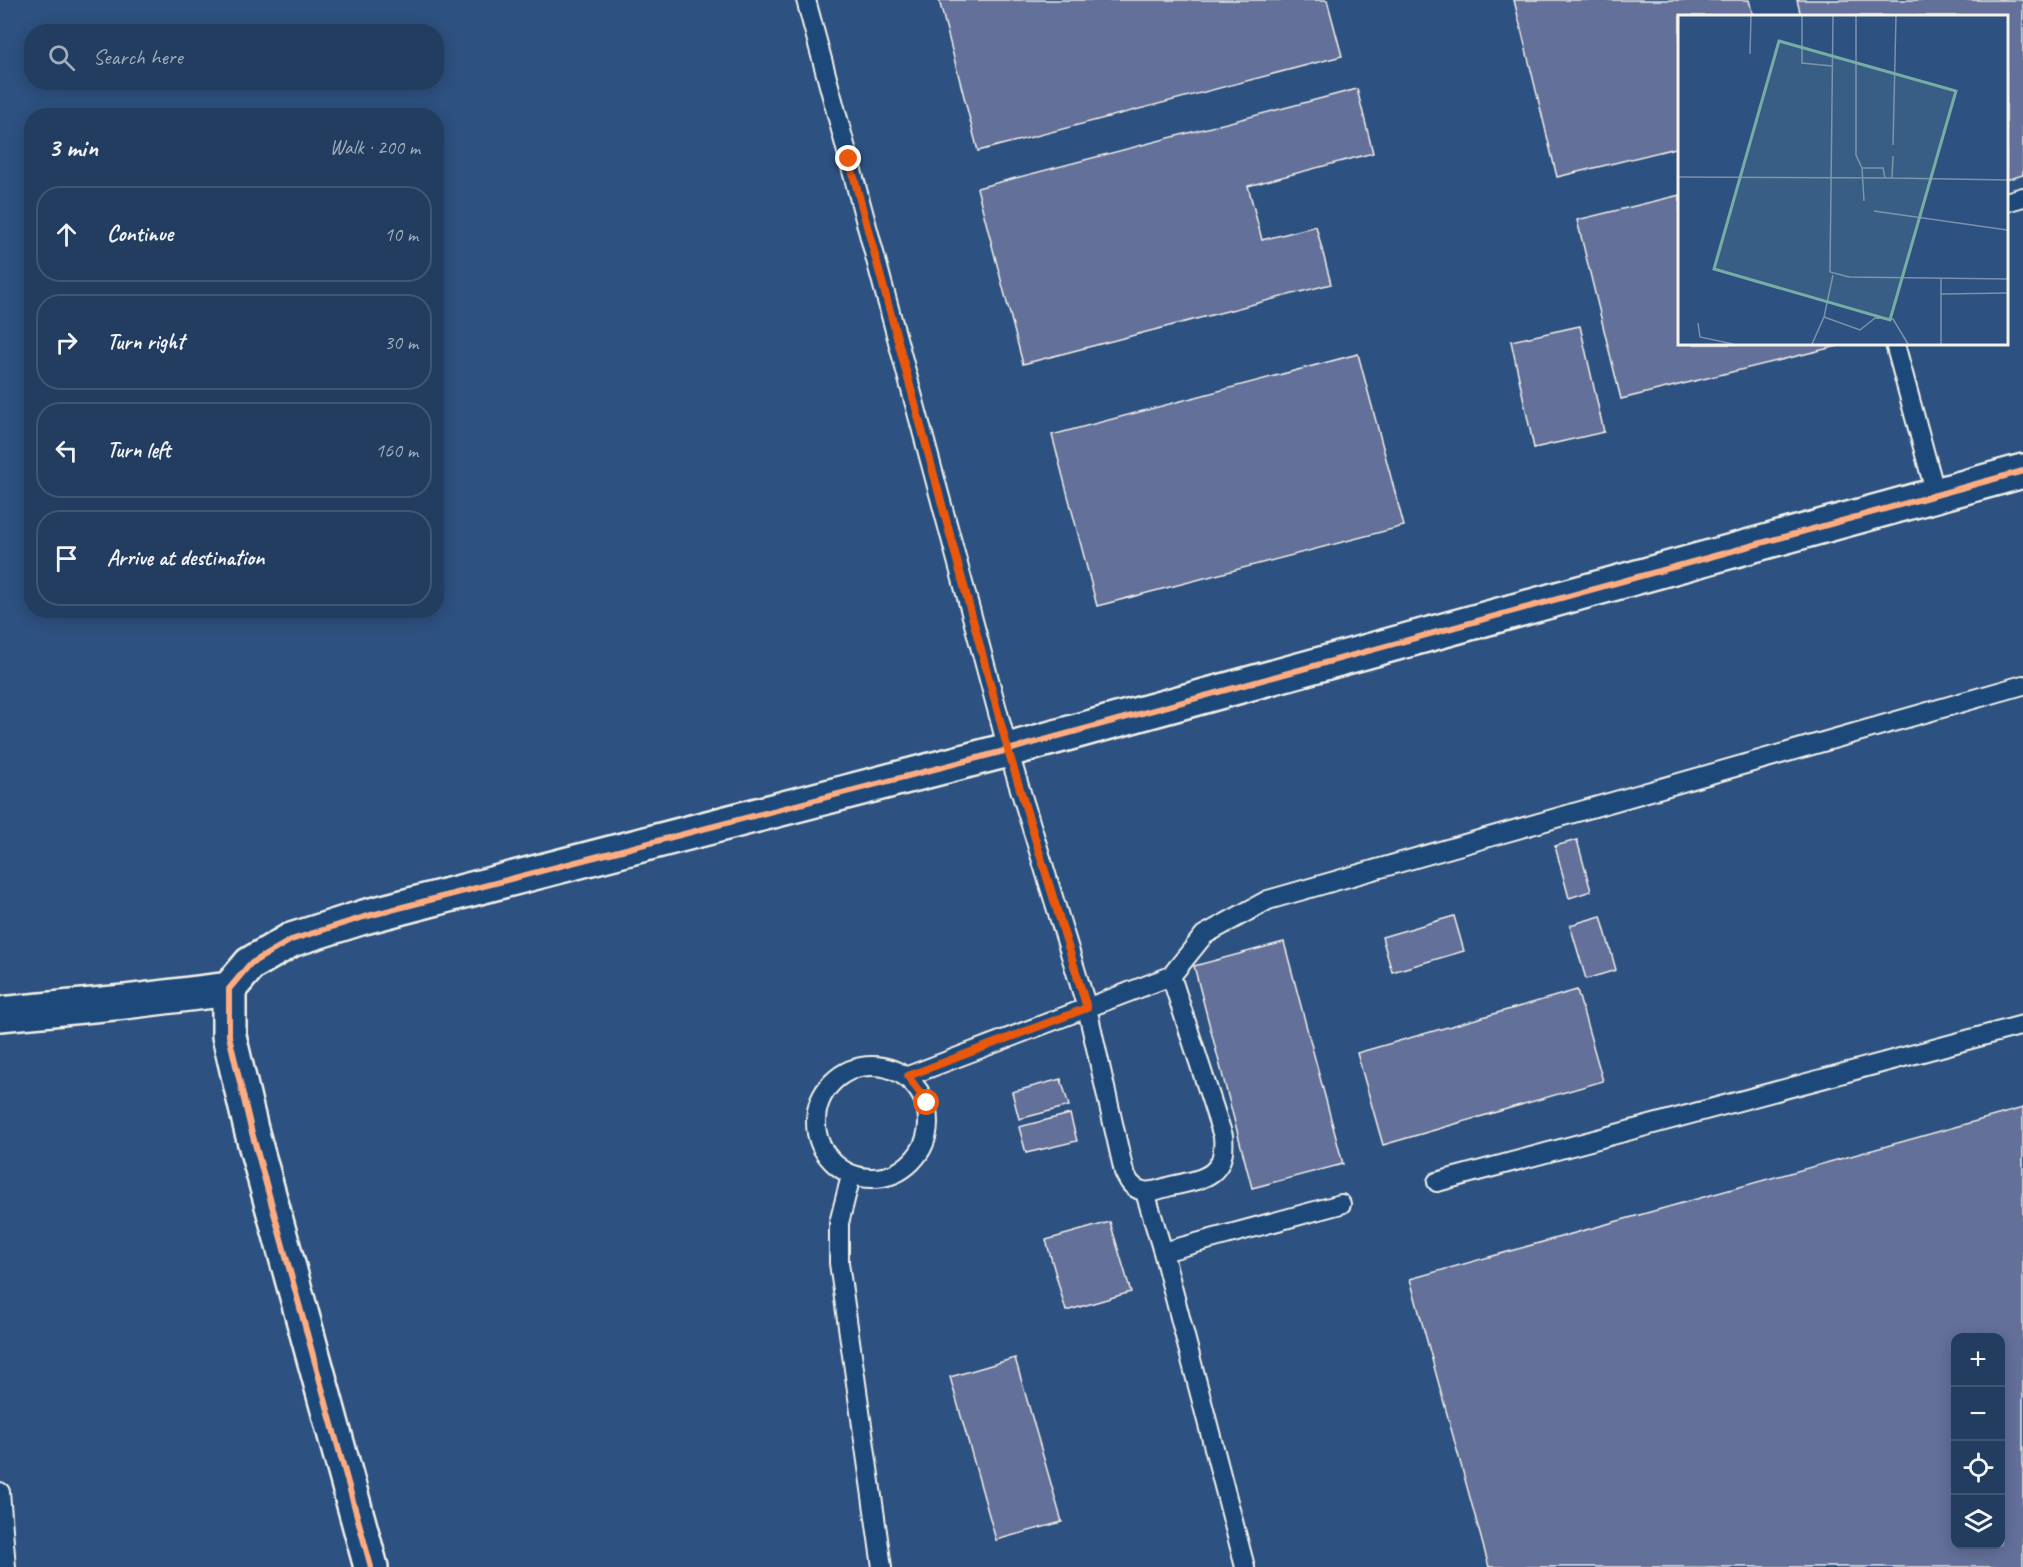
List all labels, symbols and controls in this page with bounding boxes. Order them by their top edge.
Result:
inset map [1678,15,2008,345]
search box [24,24,444,90]
icon: search [45,41,78,74]
text: Search here [93,43,183,71]
text: 3 min [48,131,98,164]
text: Walk · 200 m [330,135,420,160]
route end [835,145,861,171]
icon: ahead [50,218,83,251]
text: Continue [107,220,173,248]
text: 10 m [384,222,418,247]
icon: right [50,326,83,359]
text: Turn right [107,328,184,356]
text: 30 m [384,330,418,355]
icon: left [50,434,83,467]
text: Turn left [107,436,171,464]
text: 160 m [375,438,418,463]
icon: arrive [50,542,83,575]
text: Arrive at destination [107,544,264,572]
route start [913,1089,939,1115]
map controls [1951,1333,2005,1549]
button: + [1951,1333,2005,1387]
button: − [1951,1387,2005,1441]
button: locate [1951,1441,2005,1495]
button: layers [1951,1495,2005,1549]

